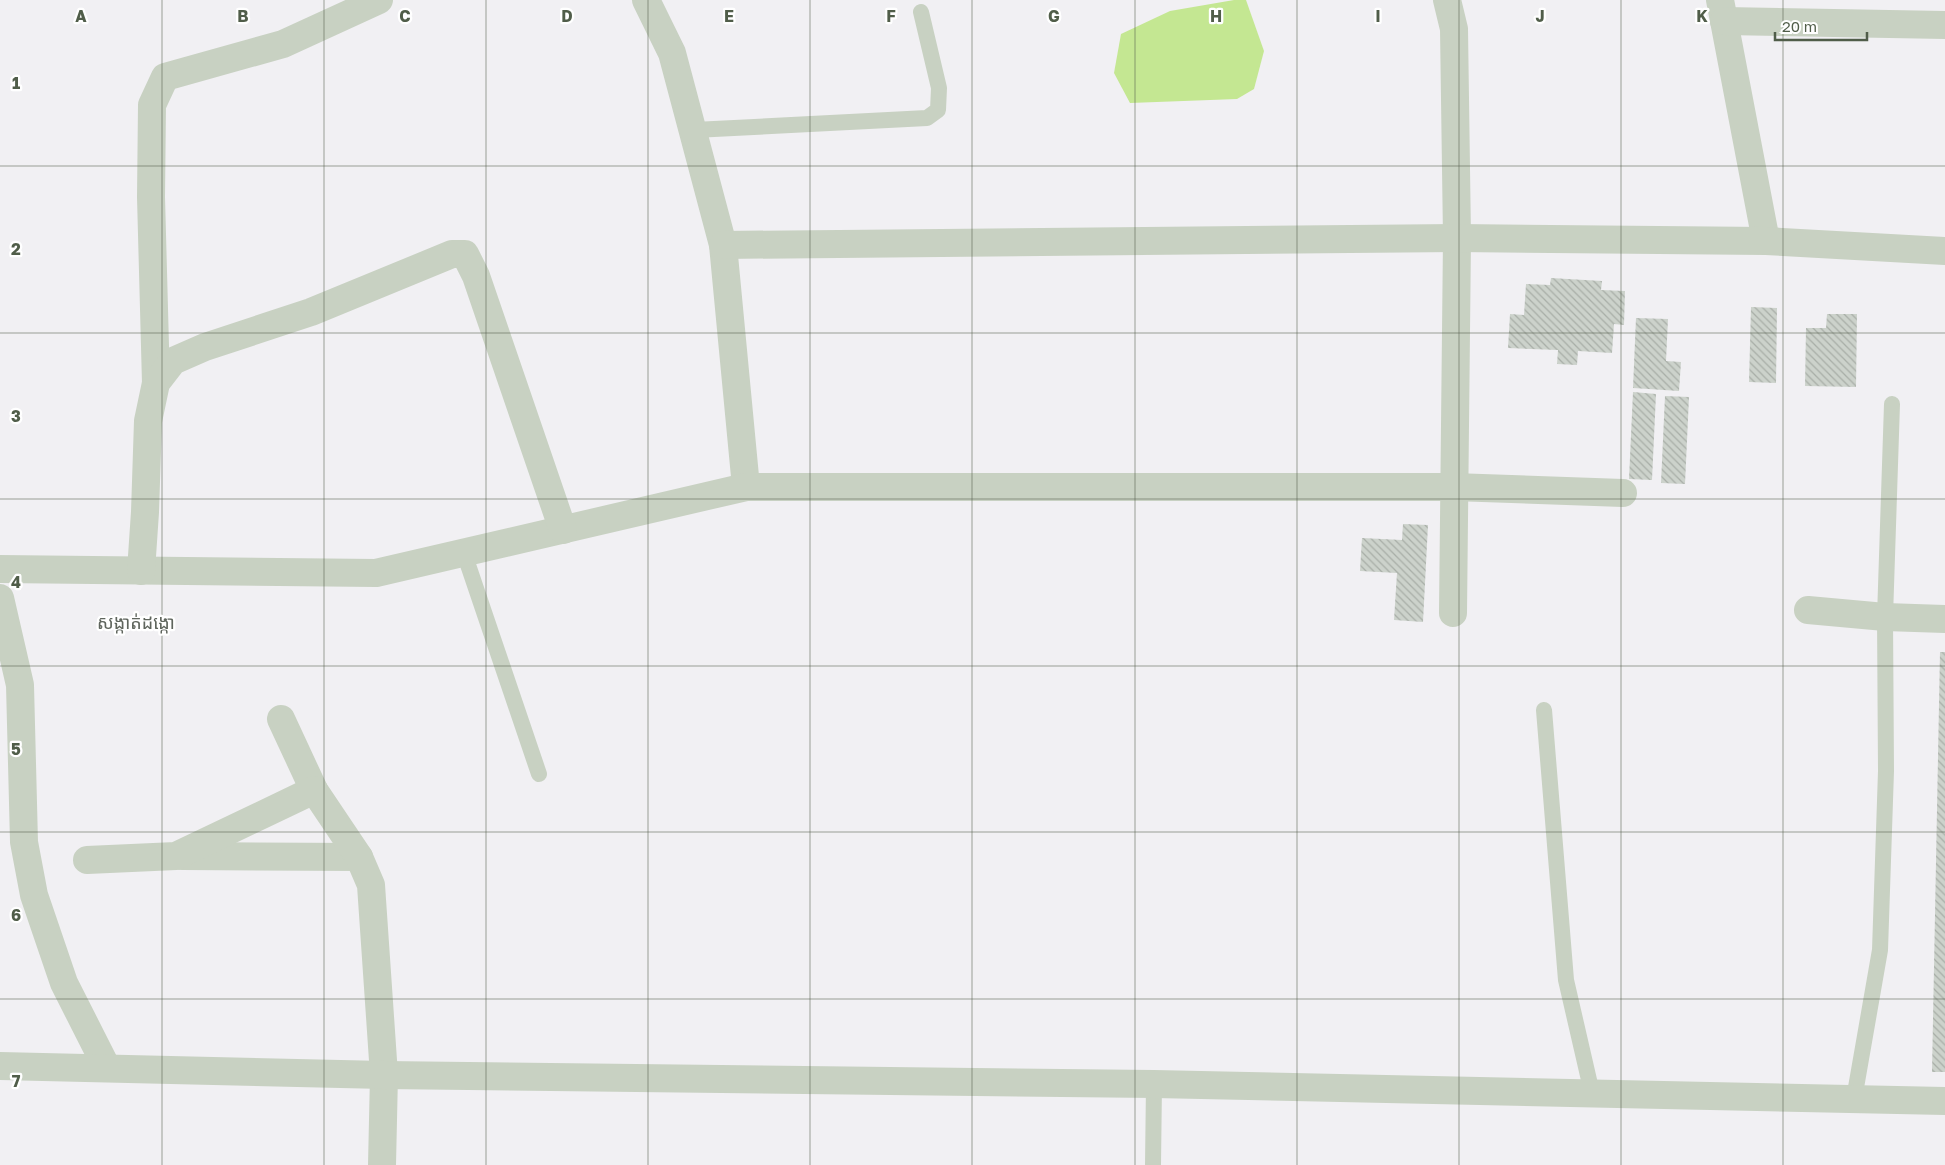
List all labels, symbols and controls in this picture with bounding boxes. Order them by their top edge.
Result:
text: A [75,6,87,26]
text: B [237,6,249,26]
text: C [399,6,411,26]
text: D [561,6,573,26]
text: E [724,6,734,26]
text: F [886,6,896,26]
text: G [1048,6,1060,26]
text: H [1210,6,1222,26]
text: I [1375,6,1381,26]
text: J [1535,6,1545,26]
text: K [1696,6,1708,26]
scale bar [1775,10,1868,42]
text: 20 m [1782,17,1817,35]
text: 1 [12,73,20,93]
text: 2 [11,239,21,259]
text: 3 [11,406,21,426]
text: 4 [11,572,21,592]
district label: សង្កាត់ដង្កោ [97,611,175,634]
text: 5 [11,739,21,759]
text: 6 [11,905,21,925]
text: 7 [12,1071,21,1091]

